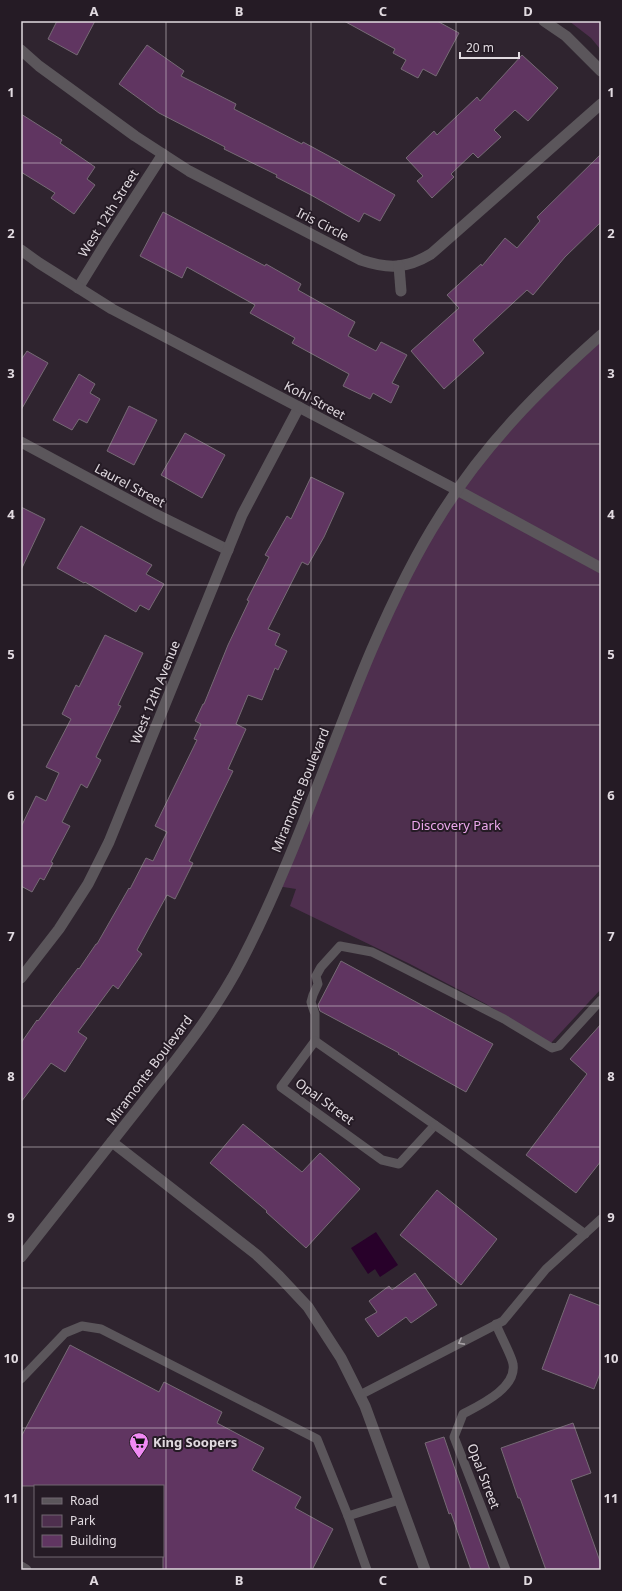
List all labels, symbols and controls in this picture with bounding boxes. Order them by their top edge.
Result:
text: A [90,2,99,20]
text: B [235,2,243,20]
text: C [379,2,387,20]
text: D [523,2,533,20]
scale bar [460,34,519,60]
text: 20 m [466,39,494,56]
text: 1 [7,83,15,101]
text: 1 [607,83,615,101]
street label: West 12th Street [74,165,142,260]
street label: Iris Circle [294,203,352,245]
text: 2 [7,224,15,242]
text: 2 [607,224,615,242]
text: 3 [7,364,15,382]
text: 3 [607,364,615,382]
street label: Kohl Street [281,376,349,424]
street label: Laurel Street [92,459,169,511]
text: 4 [7,505,15,523]
text: 4 [607,505,615,523]
street label: West 12th Avenue [126,638,184,746]
text: 5 [7,645,15,663]
text: 5 [607,645,615,663]
street label: Miramonte Boulevard [267,725,333,855]
text: 6 [7,786,15,804]
text: 6 [607,786,615,804]
park label: Discovery Park [411,816,501,834]
text: 7 [7,927,15,945]
text: 7 [607,927,615,945]
street label: Miramonte Boulevard [102,1012,196,1128]
text: 8 [7,1067,15,1085]
text: 8 [607,1067,615,1085]
street label: Opal Street [292,1074,358,1129]
text: 9 [7,1208,15,1226]
text: 9 [607,1208,615,1226]
one-way arrow [458,1337,465,1345]
text: 10 [4,1349,18,1367]
text: 10 [604,1349,618,1367]
supermarket icon: King Soopers [128,1431,150,1459]
place label: King Soopers [153,1433,237,1451]
street label: Opal Street [463,1441,505,1511]
legend [34,1485,164,1557]
text: 11 [4,1489,18,1507]
text: 11 [604,1489,618,1507]
text: Road [70,1492,99,1509]
text: Park [70,1512,96,1529]
text: Building [70,1532,117,1549]
text: A [90,1571,99,1589]
text: B [235,1571,243,1589]
text: C [379,1571,387,1589]
text: D [523,1571,533,1589]

